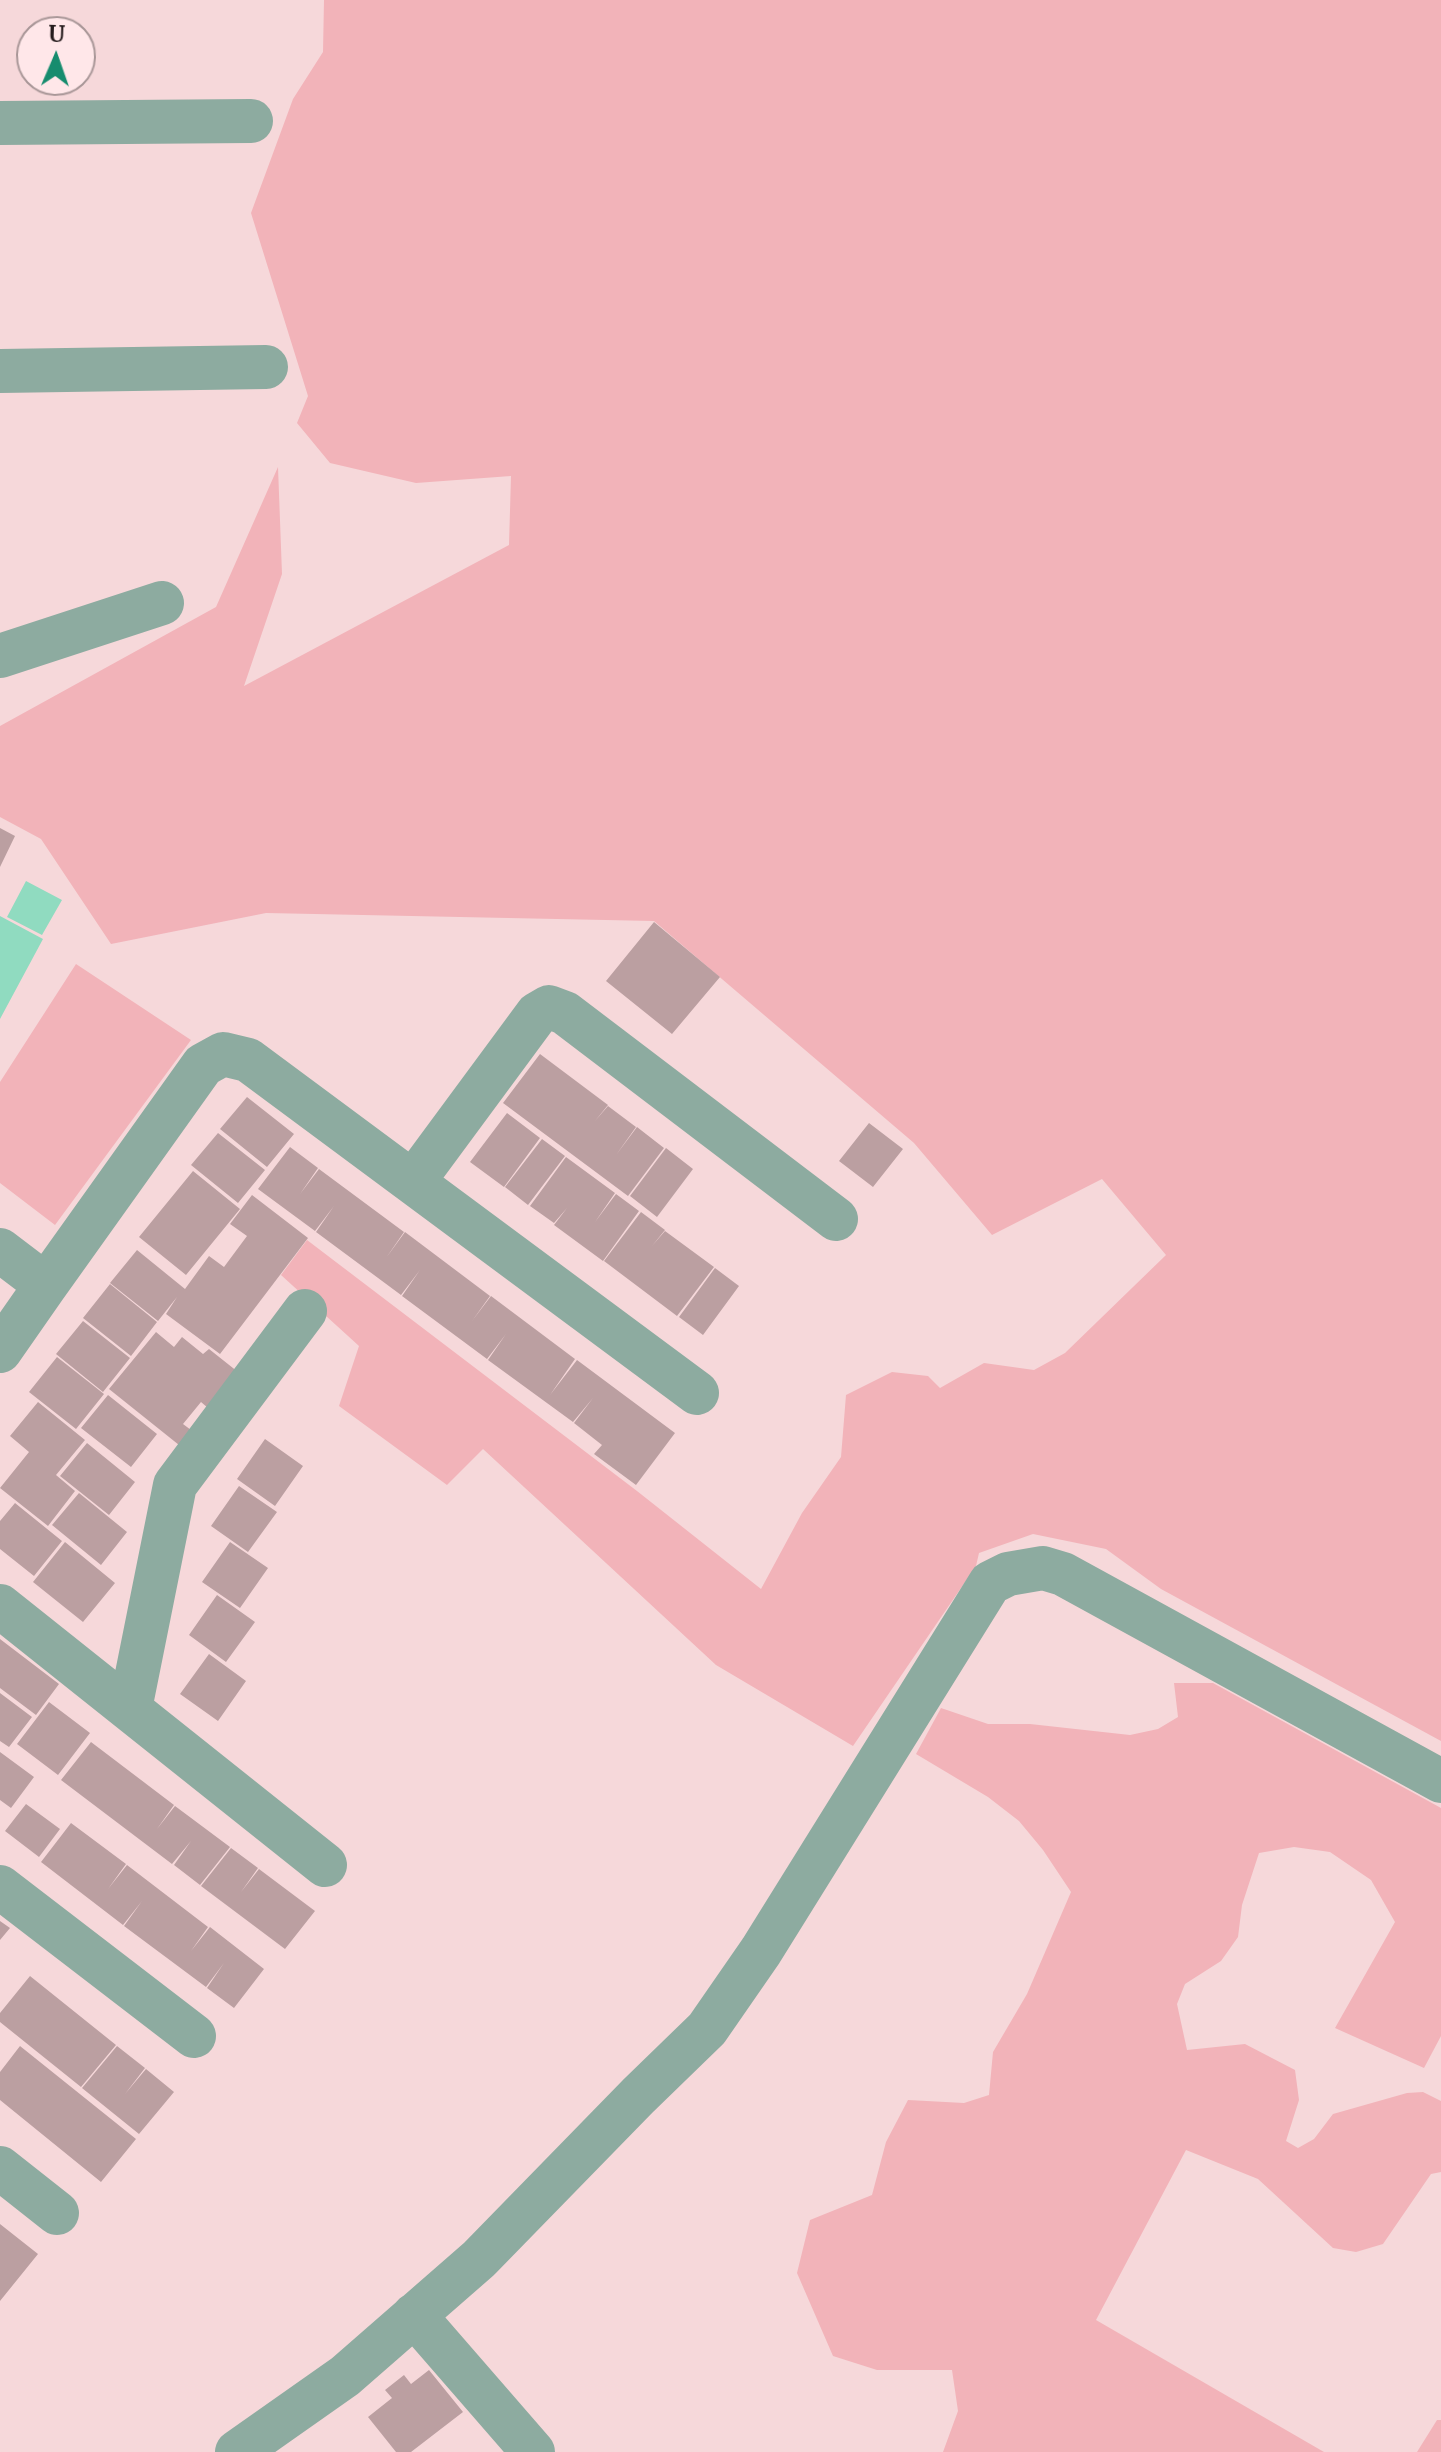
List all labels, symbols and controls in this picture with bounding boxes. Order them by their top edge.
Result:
north arrow [16,16,96,96]
text: U [48,20,65,48]

